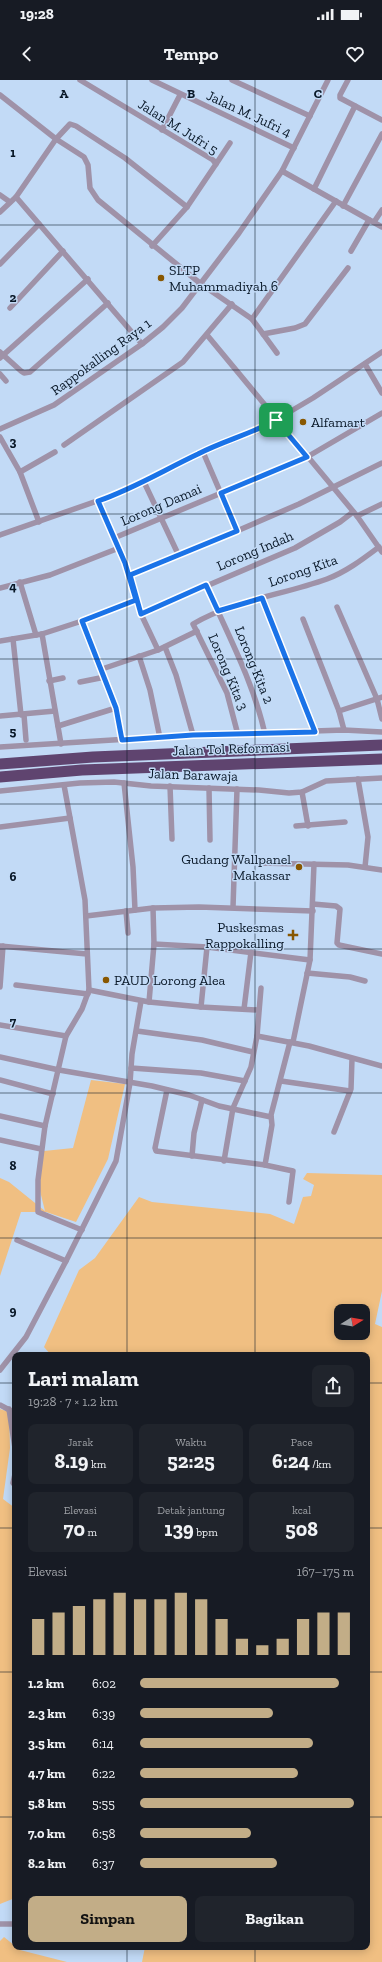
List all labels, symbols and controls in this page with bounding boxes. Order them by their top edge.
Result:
text: 19:28 [20,5,54,23]
icon: back [16,43,38,65]
text: Tempo [163,43,219,65]
icon: heart [344,43,366,65]
text: A [60,86,69,101]
text: B [187,86,195,101]
text: C [314,86,322,101]
street label: Jalan M. Jufri 4 [204,87,295,141]
street label: Jalan M. Jufri 5 [135,96,221,158]
text: 1 [10,145,16,160]
place label: SLTP Muhammadiyah 6 [169,262,278,295]
marker: SLTP Muhammadiyah 6 [156,273,166,283]
text: 2 [10,290,17,305]
street label: Rappokalling Raya 1 [48,315,155,399]
pin [259,403,293,437]
icon: arrive [265,409,287,431]
place label: Alfamart [311,414,366,431]
marker: Alfamart [298,417,308,427]
text: 3 [10,434,17,449]
street label: Lorong Damai [118,480,204,530]
street label: Lorong Indah [214,527,296,575]
street label: Lorong Kita [266,551,340,591]
text: 4 [9,579,17,594]
street label: Lorong Kita 2 [231,624,277,706]
street label: Lorong Kita 3 [204,631,252,713]
text: 5 [10,724,17,739]
street label: Jalan Tol Reformasi [172,738,290,760]
street label: Jalan Barawaja [148,765,238,785]
place label: Gudang Wallpanel Makassar [181,851,291,884]
marker: Gudang Wallpanel Makassar [294,862,304,872]
text: 6 [10,869,17,884]
place label: Puskesmas Rappokalling [205,919,284,952]
marker: Puskesmas Rappokalling [287,929,299,941]
place label: PAUD Lorong Alea [114,972,226,989]
marker: PAUD Lorong Alea [101,975,111,985]
text: 7 [10,1014,17,1029]
text: 8 [9,1158,17,1173]
text: 9 [10,1303,17,1318]
north arrow [334,1304,370,1340]
map controls [334,1304,370,1340]
text: Lari malam [28,1365,139,1392]
button: share [312,1365,354,1407]
text: 19:28 · 7 × 1.2 km [28,1394,118,1409]
text: Jarak [67,1436,93,1449]
text: Waktu [175,1436,207,1449]
text: Pace [291,1436,313,1449]
text: 8.19 [54,1449,89,1473]
text: 52:25 [167,1449,215,1473]
text: 6:24 [272,1449,310,1473]
text: km [89,1458,106,1471]
text: /km [310,1458,331,1471]
text: Elevasi [64,1504,97,1517]
text: Detak jantung [157,1504,225,1517]
text: kcal [292,1504,311,1517]
text: 70 [64,1517,85,1541]
text: 139 [164,1517,194,1541]
text: 508 [285,1517,318,1541]
text: m [85,1526,97,1539]
text: bpm [194,1526,218,1539]
text: Elevasi [28,1564,67,1579]
text: 167–175 m [297,1564,354,1579]
text: 1.2 km [28,1676,64,1691]
text: 6:02 [92,1676,116,1691]
text: 2.3 km [28,1706,66,1721]
text: 6:39 [92,1706,115,1721]
text: 3.5 km [28,1736,66,1751]
text: 6:14 [92,1736,114,1751]
text: 4.7 km [28,1766,65,1781]
text: 6:22 [92,1766,115,1781]
text: 5.8 km [28,1796,66,1811]
text: 5:55 [92,1796,115,1811]
text: 7.0 km [28,1826,65,1841]
text: 6:58 [92,1826,115,1841]
text: 8.2 km [28,1856,66,1871]
text: 6:37 [92,1856,114,1871]
button: Simpan [28,1896,187,1942]
button: Bagikan [195,1896,354,1942]

